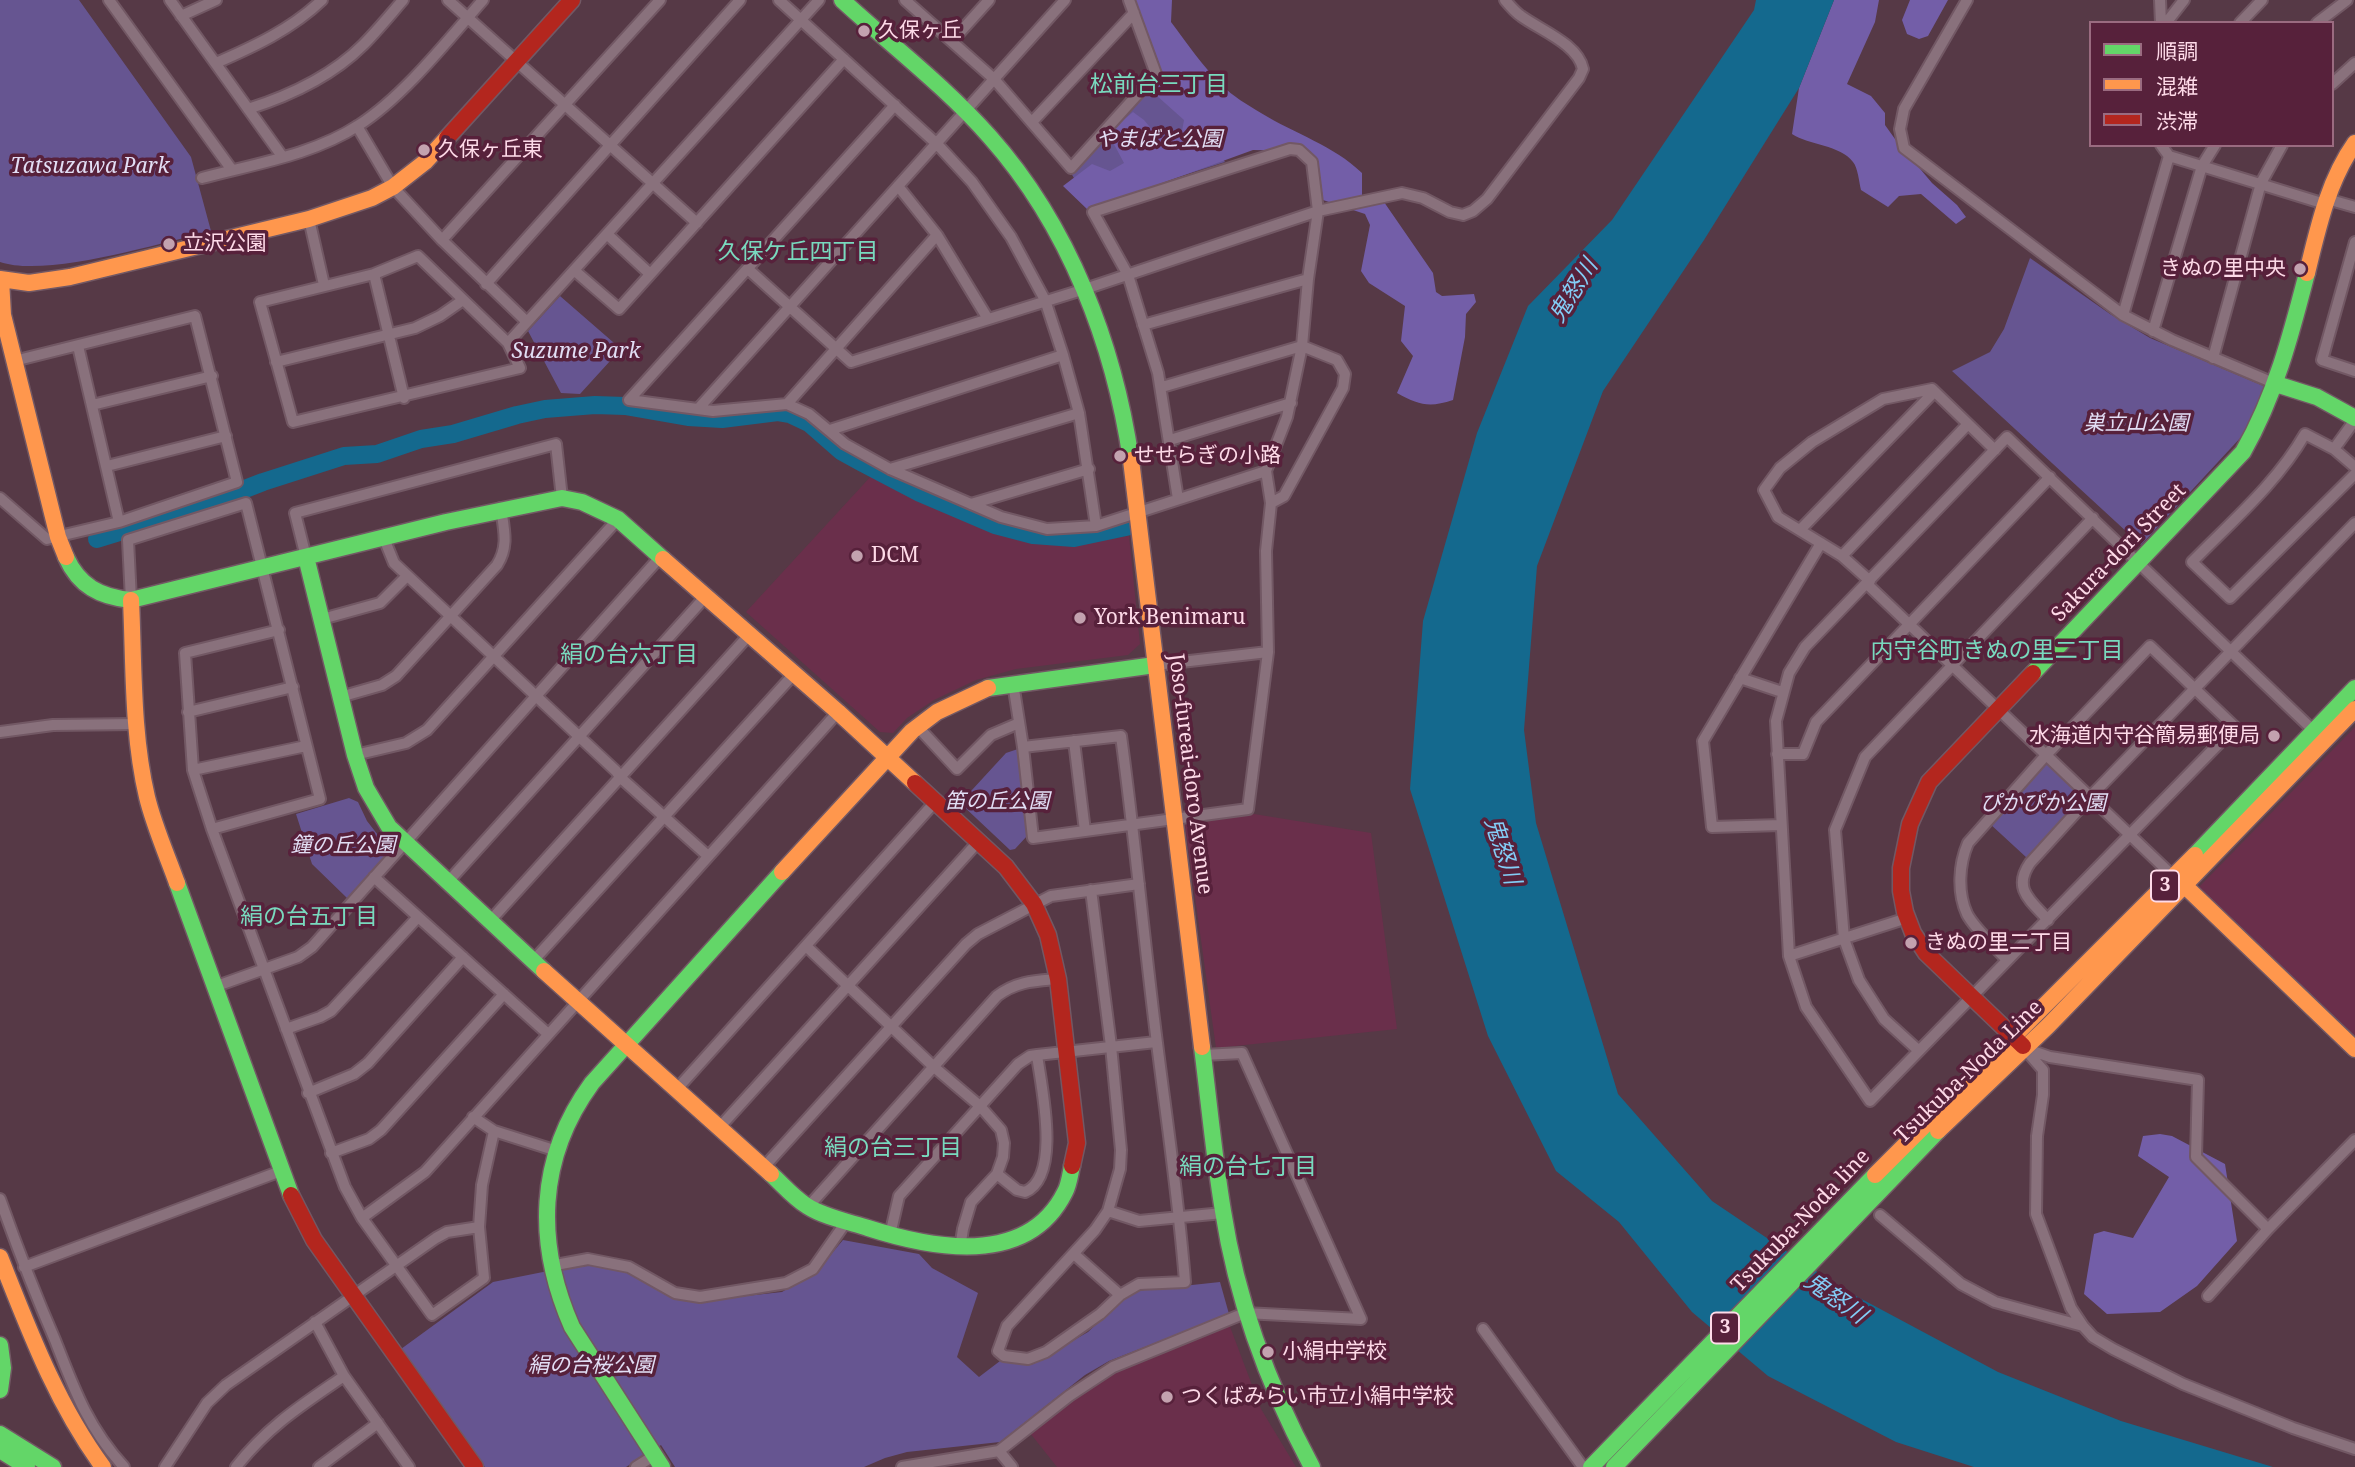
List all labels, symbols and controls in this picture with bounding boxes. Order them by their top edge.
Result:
place label: 久保ヶ丘 [878,18,962,44]
legend [2089,21,2334,147]
marker: 久保ヶ丘 [856,23,872,39]
text: 順調 [2156,37,2198,65]
district label: 松前台三丁目 [1090,71,1228,99]
text: 混雑 [2156,72,2198,100]
text: 渋滞 [2156,107,2198,135]
park label: やまばと公園 [1096,127,1222,153]
place label: 久保ヶ丘東 [438,137,543,163]
marker: 久保ヶ丘東 [416,142,432,158]
park label: Tatsuzawa Park [10,154,170,180]
place label: 立沢公園 [183,231,267,257]
marker: 立沢公園 [161,236,177,252]
district label: 久保ケ丘四丁目 [718,238,878,266]
water label: 鬼怒川 [1544,254,1604,328]
place label: きぬの里中央 [2160,256,2286,282]
marker: きぬの里中央 [2292,261,2308,277]
park label: Suzume Park [512,339,640,365]
park label: 巣立山公園 [2084,411,2188,437]
place label: せせらぎの小路 [1134,443,1281,469]
marker: せせらぎの小路 [1112,448,1128,464]
street label: Sakura-dori Street [2047,479,2191,627]
place label: DCM [871,543,919,569]
marker: DCM [849,548,865,564]
place label: York Benimaru [1094,605,1246,631]
marker: York Benimaru [1072,610,1088,626]
district label: 内守谷町きぬの里二丁目 [1871,637,2123,665]
district label: 絹の台六丁目 [560,641,698,669]
street label: Joso-fureai-doro Avenue [1163,652,1217,896]
place label: 水海道内守谷簡易郵便局 [2029,723,2260,749]
marker: 水海道内守谷簡易郵便局 [2266,728,2282,744]
park label: 笛の丘公園 [945,789,1049,815]
park label: ぴかぴか公園 [1980,791,2106,817]
water label: 鬼怒川 [1478,814,1526,888]
park label: 鐘の丘公園 [291,833,395,859]
road number: 3 [2151,870,2179,902]
district label: 絹の台五丁目 [240,903,378,931]
place label: きぬの里二丁目 [1925,930,2072,956]
marker: きぬの里二丁目 [1903,935,1919,951]
street label: Tsukuba-Noda Line [1890,995,2048,1149]
district label: 絹の台三丁目 [824,1134,962,1162]
street label: Tsukuba-Noda line [1726,1144,1876,1298]
district label: 絹の台七丁目 [1179,1153,1317,1181]
water label: 鬼怒川 [1799,1268,1871,1330]
road number: 3 [1711,1312,1739,1344]
place label: 小絹中学校 [1282,1339,1387,1365]
marker: 小絹中学校 [1260,1344,1276,1360]
park label: 絹の台桜公園 [528,1353,654,1379]
place label: つくばみらい市立小絹中学校 [1181,1384,1454,1410]
marker: つくばみらい市立小絹中学校 [1159,1389,1175,1405]

